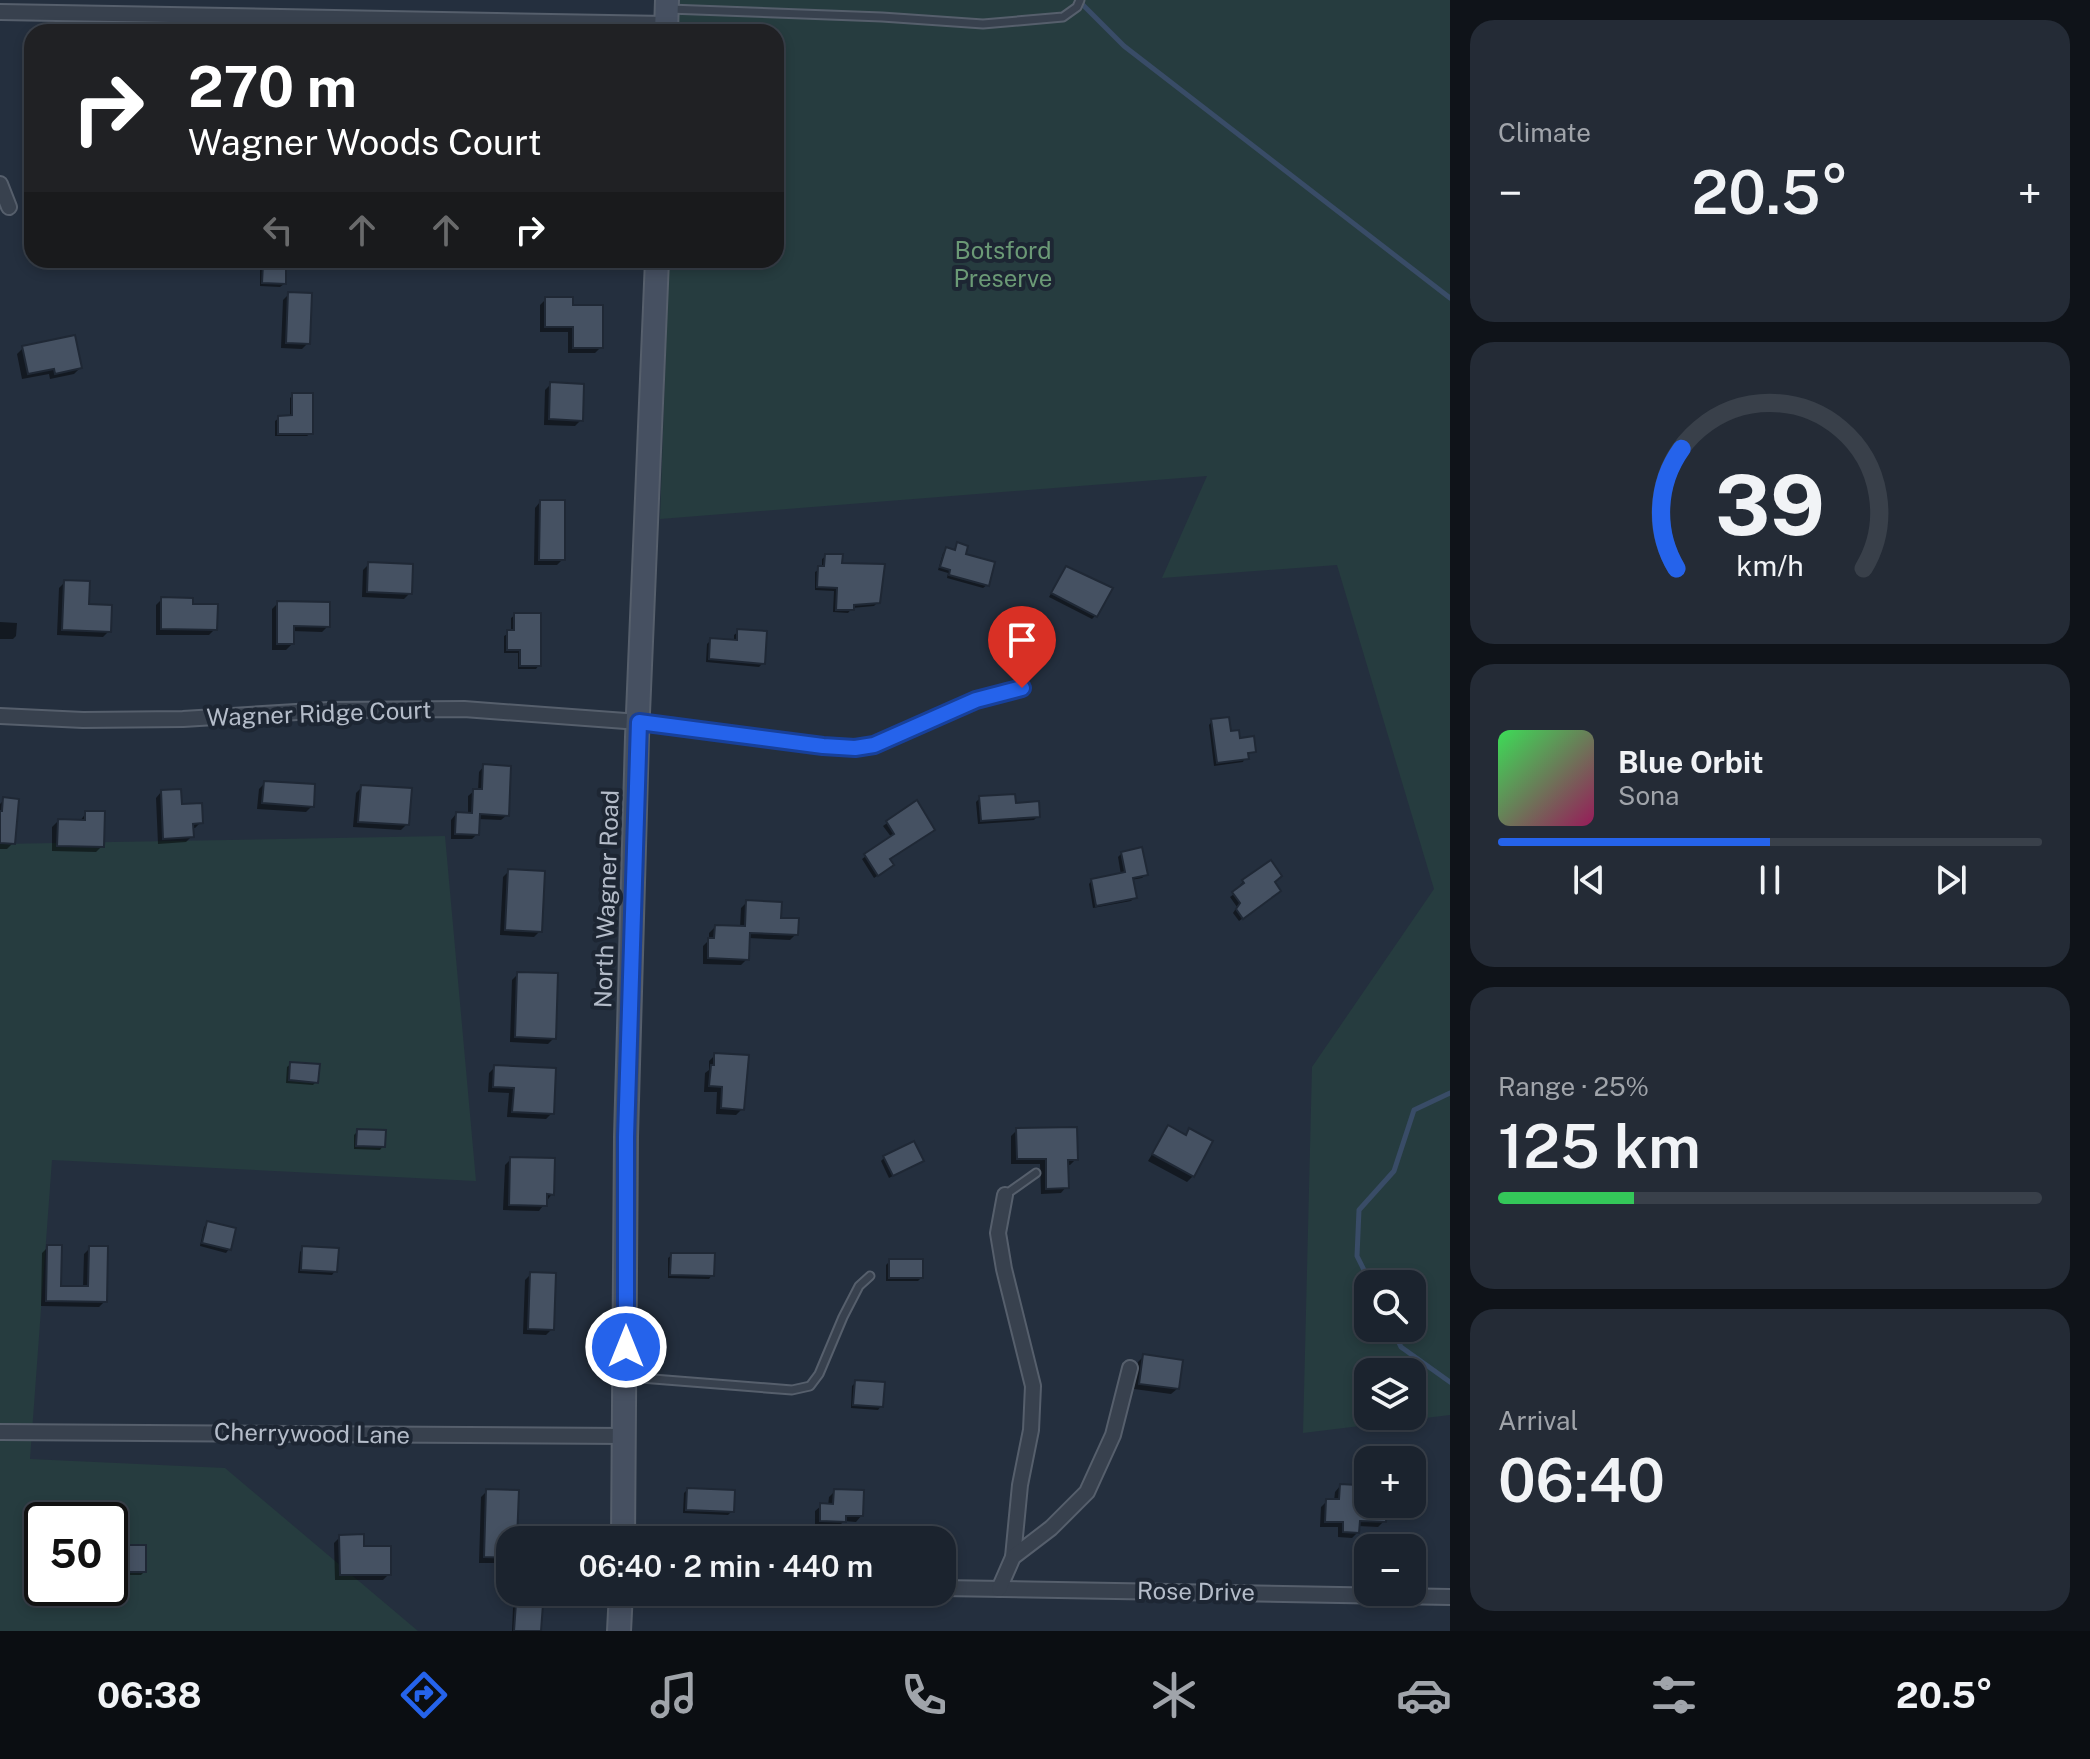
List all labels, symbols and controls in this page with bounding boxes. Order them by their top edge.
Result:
text: 270 m [188,54,357,120]
icon: right [56,56,160,160]
text: Climate [1498,117,1591,148]
text: Wagner Woods Court [188,121,542,163]
text: 20.5° [1691,157,1849,228]
text: − [1498,167,1522,219]
text: + [2018,167,2042,219]
icon: left [256,208,300,252]
icon: ahead [340,208,384,252]
icon: ahead [424,208,468,252]
icon: right [508,208,552,252]
park label: Botsford Preserve [954,236,1052,292]
text: 39 [1715,456,1825,554]
text: km/h [1736,549,1804,582]
pin [988,606,1056,688]
icon: arrive [1000,618,1044,662]
street label: Wagner Ridge Court [206,695,432,731]
text: Blue Orbit [1618,744,1764,780]
text: Sona [1618,780,1679,811]
street label: North Wagner Road [588,789,624,1009]
icon: previous [1567,858,1611,902]
icon: pause [1748,858,1792,902]
icon: next [1929,858,1973,902]
text: Range · 25% [1498,1071,1649,1102]
text: 125 km [1498,1111,1701,1182]
map controls [1354,1270,1426,1606]
button: search [1354,1270,1426,1342]
position arrow [584,1305,668,1389]
button: layers [1354,1358,1426,1430]
text: Arrival [1498,1405,1578,1436]
street label: Cherrywood Lane [214,1417,410,1449]
text: 06:40 [1498,1445,1665,1516]
button: + [1354,1446,1426,1518]
speed limit sign: 50 [24,1502,128,1606]
button: − [1354,1534,1426,1606]
text: 06:40 · 2 min · 440 m [579,1548,873,1584]
street label: Rose Drive [1137,1576,1255,1606]
icon: directions [396,1667,452,1723]
icon: music [646,1667,702,1723]
icon: phone [896,1667,952,1723]
icon: climate [1146,1667,1202,1723]
icon: car [1396,1667,1452,1723]
icon: filters [1646,1667,1702,1723]
text: 06:38 [97,1674,202,1716]
text: 20.5° [1896,1674,1993,1716]

